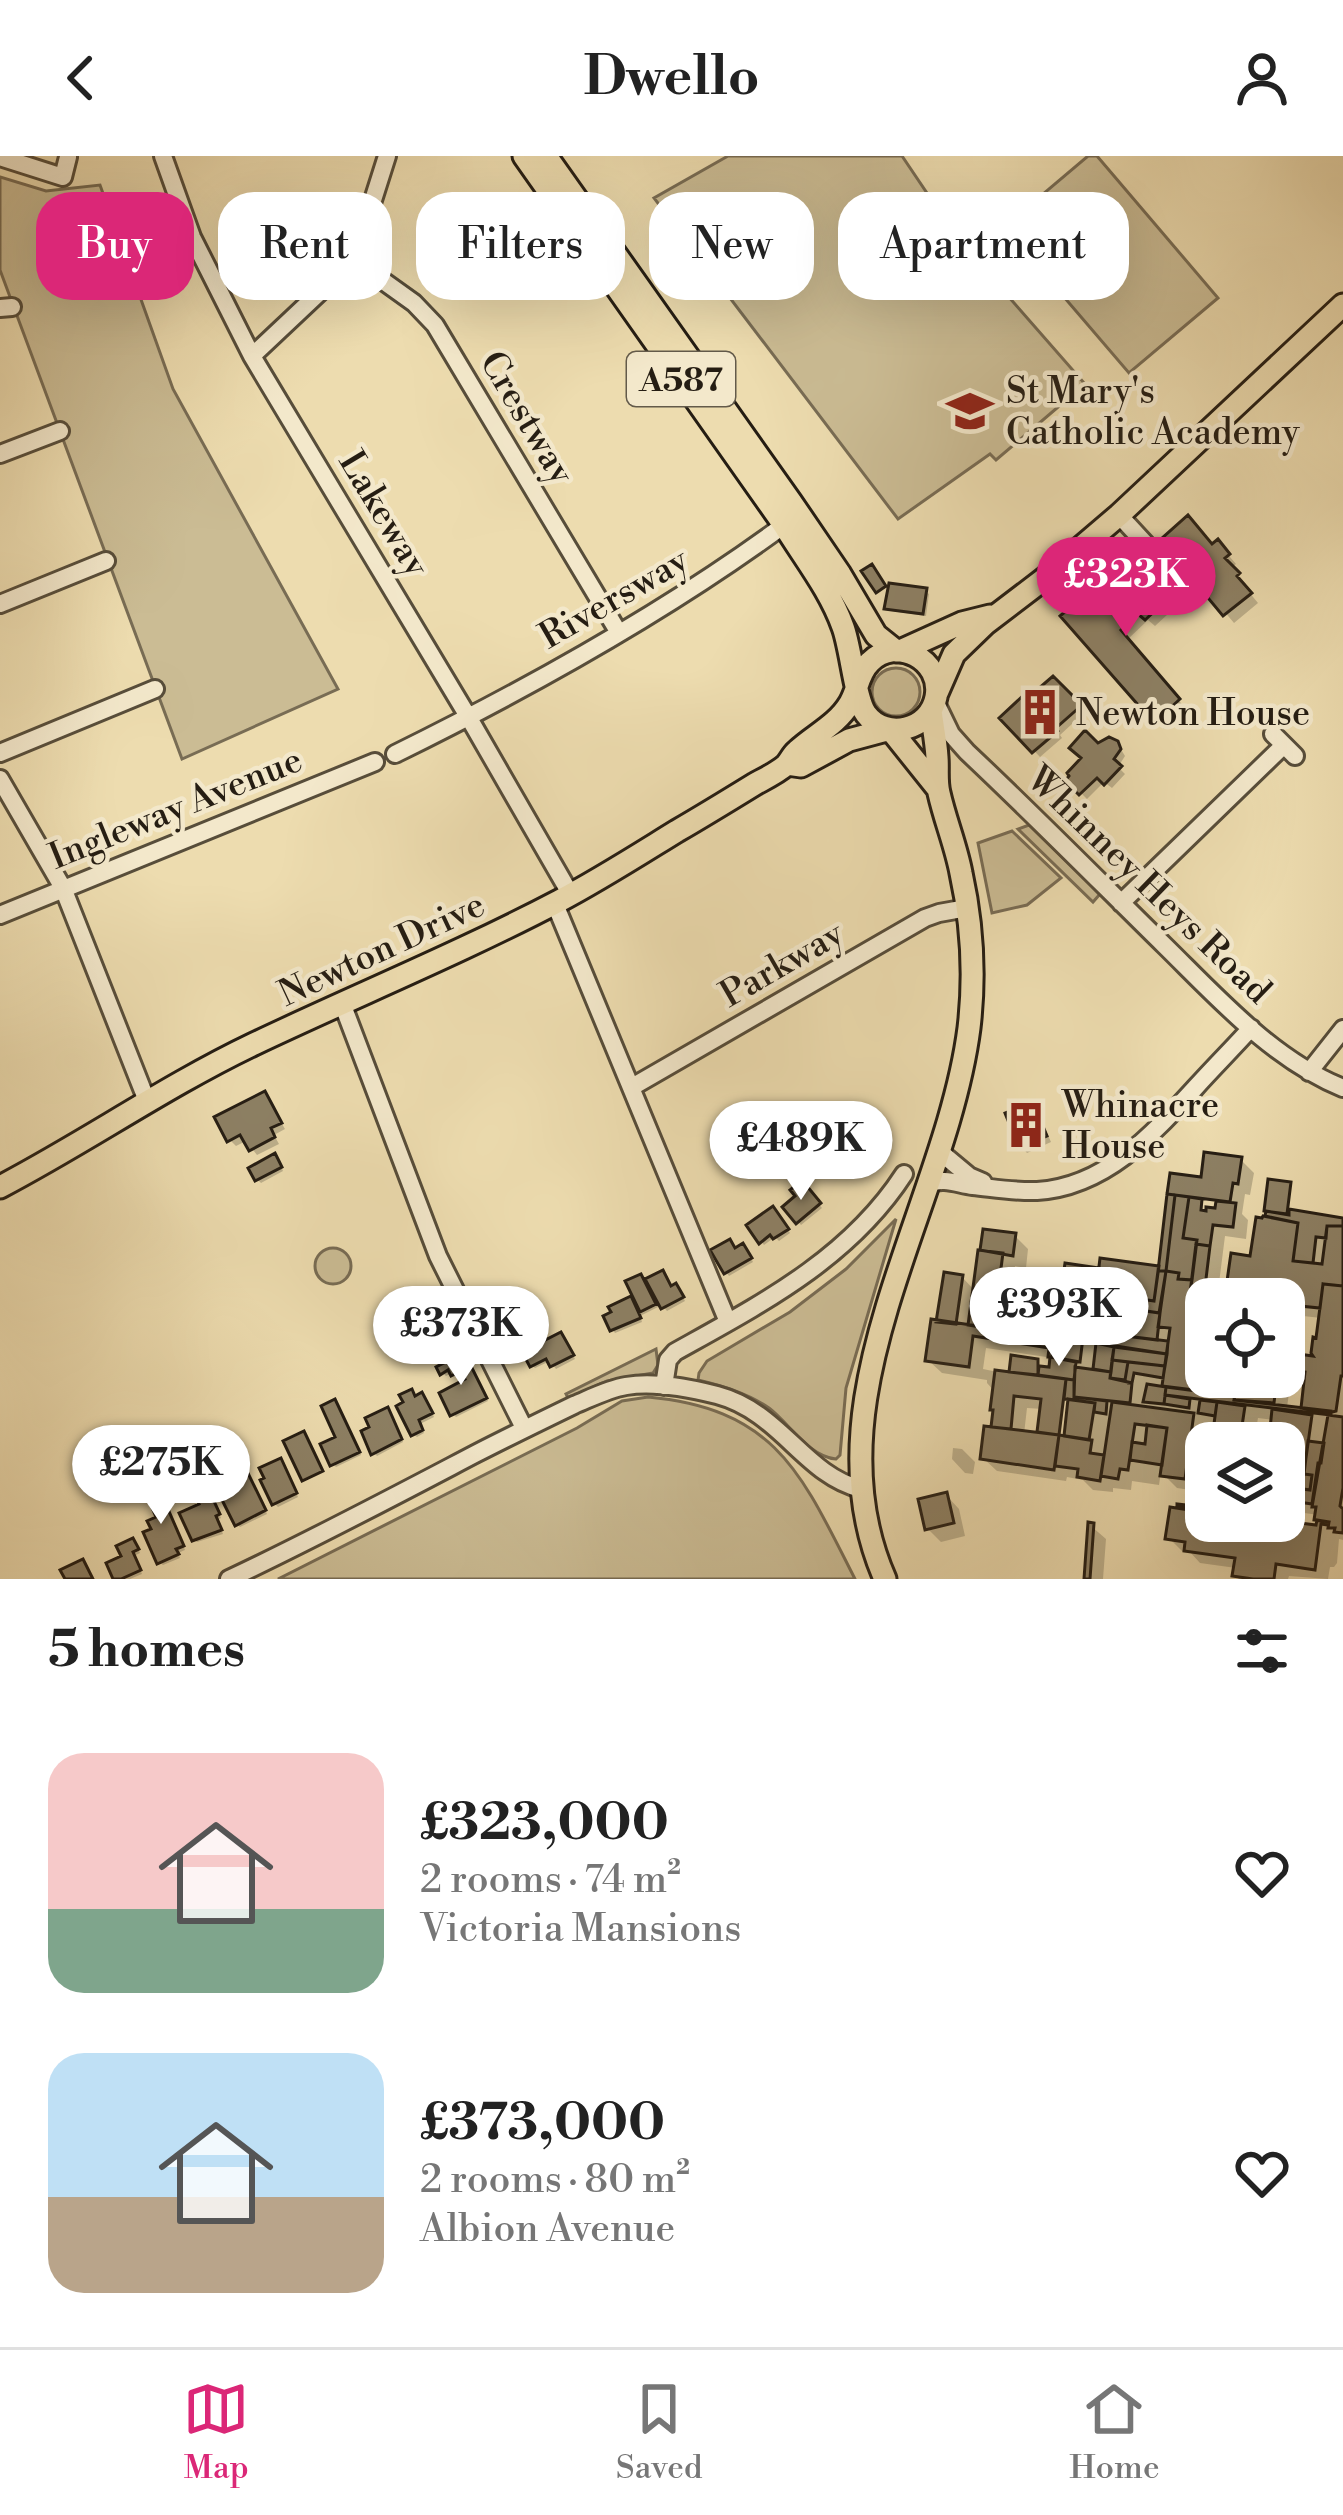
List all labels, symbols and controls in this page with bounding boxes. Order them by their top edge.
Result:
text: Dwello [583,44,760,112]
icon: back [48,45,114,111]
icon: person [1229,45,1295,111]
chip: Buy [36,192,194,300]
chip: Rent [218,192,392,300]
chip: Filters [416,192,625,300]
chip: New [649,192,814,300]
chip: Apartment [838,192,1129,300]
street label: Crestway [469,344,583,493]
road number: A587 [627,352,735,406]
place label: St Mary's Catholic Academy [1006,370,1300,456]
school or university icon: St Mary's Catholic Academy [945,386,995,436]
street label: Lakeway [328,443,438,586]
pin: £323K [1042,537,1210,639]
street label: Riversway [532,538,697,660]
text: £323K [1064,551,1188,600]
building icon: Newton House [1015,687,1065,737]
place label: Newton House [1076,692,1310,737]
street label: Ingleway Avenue [43,738,309,881]
street label: Whinney Heys Road [1016,757,1280,1015]
street label: Newton Drive [272,883,492,1018]
street label: Parkway [712,912,853,1018]
place label: Whinacre House [1061,1084,1219,1170]
building icon: Whinacre House [1001,1100,1051,1150]
pin: £489K [717,1101,885,1203]
text: £489K [737,1115,865,1164]
pin: £393K [975,1267,1143,1369]
map controls [1185,1278,1305,1542]
button: locate [1185,1278,1305,1398]
text: £393K [997,1281,1121,1330]
pin: £373K [377,1286,545,1388]
text: £373K [400,1300,522,1349]
button: layers [1185,1422,1305,1542]
pin: £275K [77,1425,245,1527]
text: £275K [99,1439,223,1488]
icon: filters [1229,1618,1295,1684]
text: 5 homes [48,1619,245,1683]
text: £323,000 [420,1792,669,1856]
icon: home [144,1801,288,1945]
icon: heart [1229,1840,1295,1906]
text: 2 rooms · 74 m² [420,1856,681,1905]
text: Victoria Mansions [420,1905,741,1954]
text: £373,000 [420,2092,665,2156]
icon: home [144,2101,288,2245]
icon: heart [1229,2140,1295,2206]
text: 2 rooms · 80 m² [420,2156,690,2205]
text: Albion Avenue [420,2205,675,2254]
tab: Map [183,2376,249,2489]
tab: Saved [616,2376,703,2489]
tab: Home [1069,2376,1160,2489]

